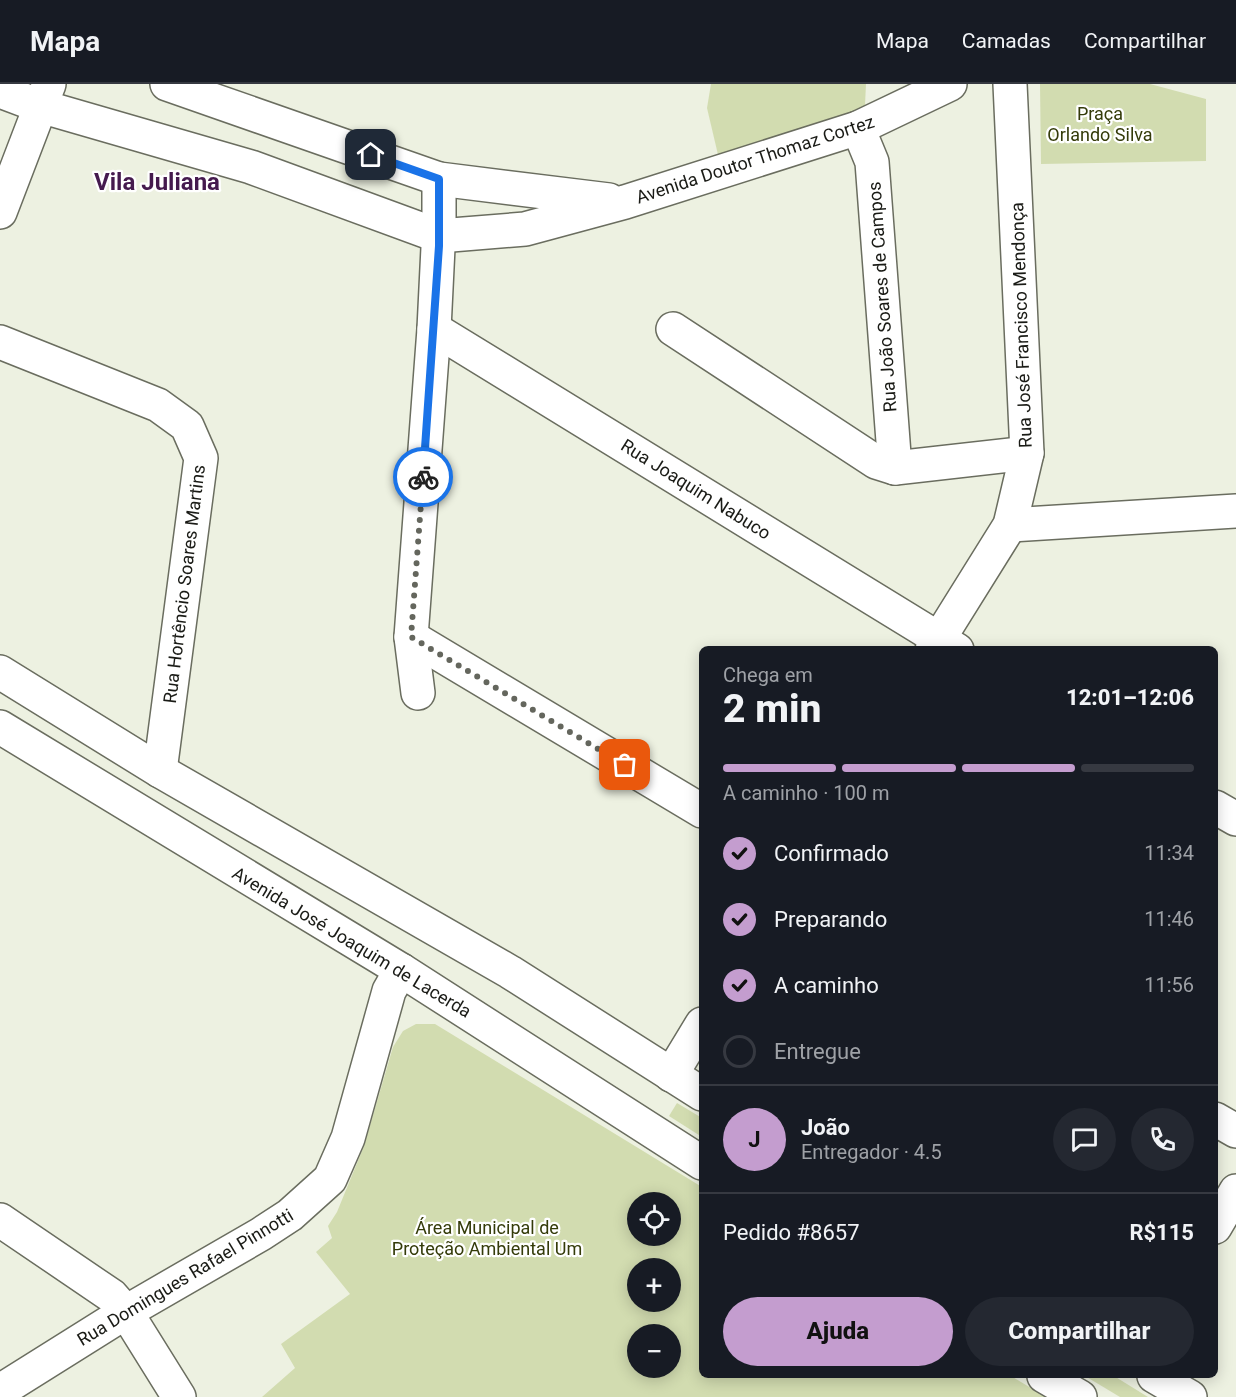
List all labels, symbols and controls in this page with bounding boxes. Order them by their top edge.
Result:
text: Mapa [30,25,100,58]
text: Mapa [876,29,929,53]
text: Camadas [962,29,1051,53]
text: Compartilhar [1084,29,1206,53]
park label: Praça Orlando Silva [1047,103,1153,145]
street label: Avenida Doutor Thomaz Cortez [633,110,877,207]
pin [345,129,396,180]
icon: home [354,138,387,171]
district label: Vila Juliana [94,168,220,196]
street label: Rua João Soares de Campos [863,181,901,413]
street label: Rua José Francisco Mendonça [1006,202,1036,448]
street label: Rua Joaquim Nabuco [617,434,775,544]
courier [393,447,453,507]
icon: bike [407,461,440,494]
street label: Rua Hortêncio Soares Martins [159,463,209,705]
text: Chega em [723,663,813,687]
text: 12:01–12:06 [1066,685,1194,710]
text: 2 min [723,686,821,732]
pin [599,739,650,790]
icon: bag [608,748,641,781]
text: A caminho · 100 m [723,781,890,805]
icon: check [723,837,756,870]
text: Confirmado [774,841,889,866]
text: 11:34 [1144,841,1194,865]
street label: Avenida José Joaquim de Lacerda [229,862,475,1022]
icon: check [723,903,756,936]
text: Preparando [774,907,887,932]
text: 11:46 [1144,907,1194,931]
icon: check [723,969,756,1002]
text: A caminho [774,973,879,998]
text: 11:56 [1144,973,1194,997]
text: Entregue [774,1039,861,1064]
button: chat [1053,1108,1116,1171]
button: phone [1131,1108,1194,1171]
text: João [801,1115,850,1140]
text: J [748,1127,761,1152]
text: Entregador · 4.5 [801,1140,942,1164]
map controls [627,1192,681,1378]
button: locate [627,1192,681,1246]
street label: Rua Domingues Rafael Pinnotti [73,1204,297,1350]
park label: Área Municipal de Proteção Ambiental Um [392,1217,582,1259]
text: Pedido #8657 [723,1220,860,1245]
text: R$115 [1129,1220,1194,1245]
button: + [627,1258,681,1312]
button: Ajuda [723,1297,953,1366]
button: Compartilhar [965,1297,1194,1366]
button: − [627,1324,681,1378]

